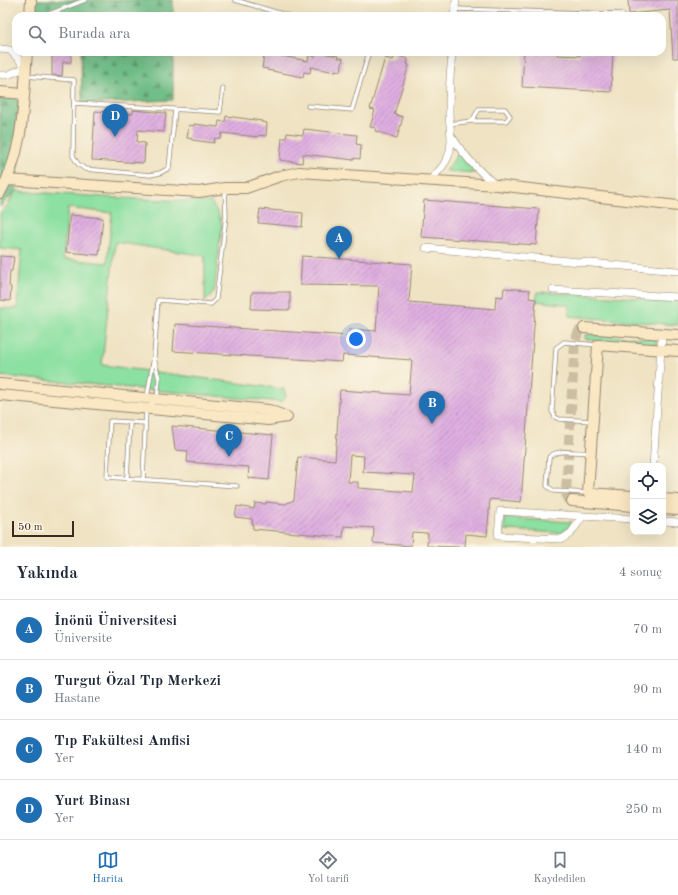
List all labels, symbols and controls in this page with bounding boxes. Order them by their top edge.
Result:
search box [12,12,666,56]
icon: search [26,23,48,45]
text: Burada ara [58,27,130,42]
pin: D [102,104,128,137]
pin: A [326,226,352,259]
your location [346,329,366,349]
pin: B [419,391,445,424]
pin: C [216,424,242,457]
map controls [630,463,666,535]
button: locate [630,463,666,499]
button: layers [630,499,666,535]
scale bar [12,519,74,538]
text: 50 m [18,522,43,533]
text: Yakında [16,565,78,582]
text: 4 sonuç [619,566,662,579]
text: İnönü Üniversitesi [54,614,177,629]
text: A [24,623,34,636]
text: 70 m [633,623,662,636]
text: Üniversite [54,632,112,645]
text: Turgut Özal Tıp Merkezi [54,674,221,689]
text: B [24,683,34,696]
text: 90 m [633,683,662,696]
text: Hastane [54,692,100,705]
text: Tıp Fakültesi Amfisi [54,734,190,749]
text: C [25,743,33,756]
text: 140 m [625,743,662,756]
text: Yer [54,752,74,765]
text: Yurt Binası [54,794,130,809]
text: D [24,803,34,816]
text: 250 m [625,803,662,816]
text: Yer [54,812,74,825]
tab: Harita [92,849,123,887]
tab: Yol tarifi [308,849,349,887]
tab: Kaydedilen [533,849,586,887]

